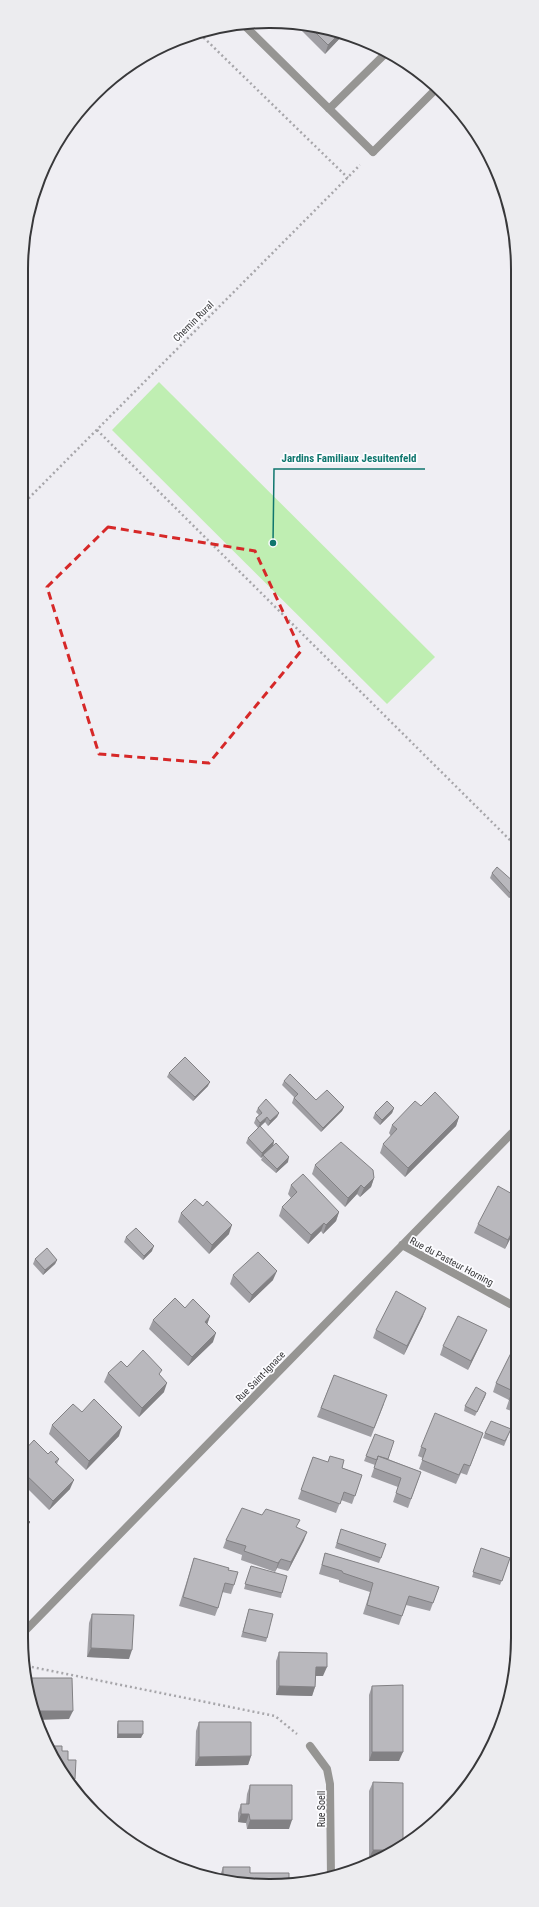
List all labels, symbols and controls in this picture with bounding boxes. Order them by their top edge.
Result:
street label: Chemin Rural [171,299,216,344]
callout: Jardins Familiaux Jesuitenfeld [274,446,425,469]
text: Jardins Familiaux Jesuitenfeld [282,452,416,465]
street label: Rue du Pasteur Horning [408,1235,495,1288]
street label: Rue Saint-Ignace [233,1349,287,1404]
street label: Rue Soell [316,1791,327,1827]

